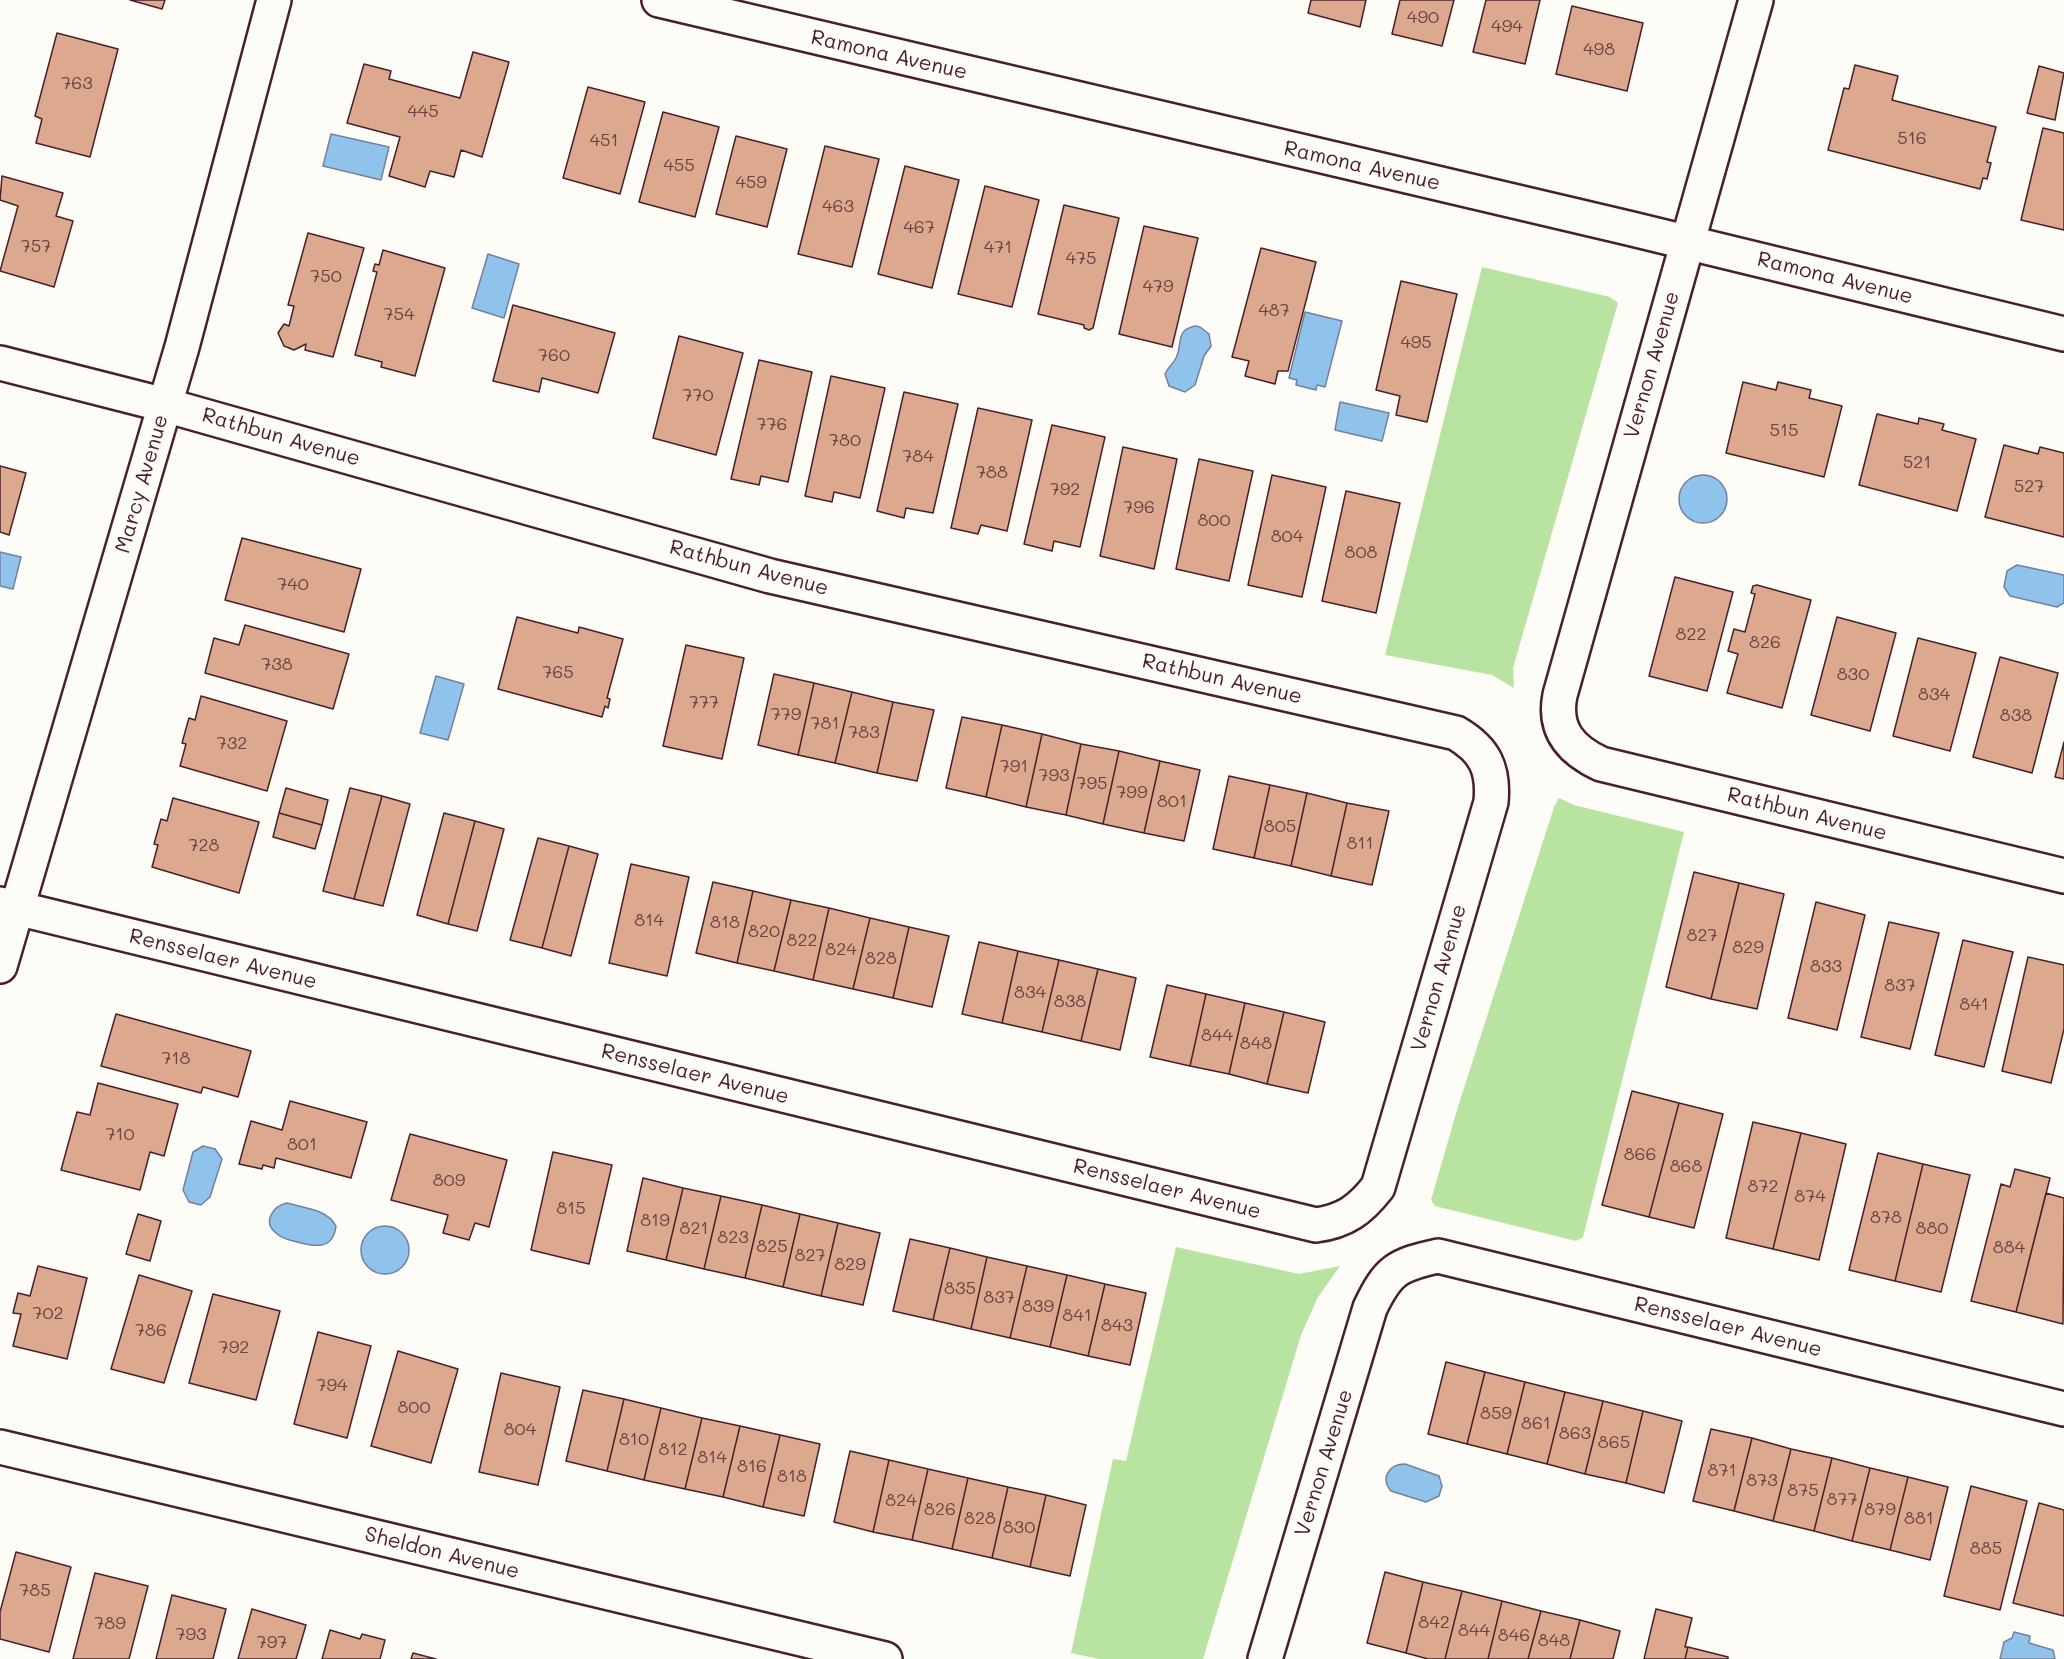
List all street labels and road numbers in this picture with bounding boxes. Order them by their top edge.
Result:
street label: Ramona Avenue [808,25,970,85]
street label: Ramona Avenue [1281,136,1443,196]
street label: Ramona Avenue [1754,246,1916,310]
street label: Vernon Avenue [1619,288,1685,442]
street label: Rathbun Avenue [199,402,363,472]
street label: Marcy Avenue [110,412,174,556]
street label: Rathbun Avenue [667,535,831,601]
street label: Rathbun Avenue [1140,648,1304,710]
street label: Rathbun Avenue [1725,782,1889,846]
street label: Vernon Avenue [1406,901,1472,1055]
street label: Rensselaer Avenue [126,923,320,995]
street label: Rensselaer Avenue [598,1038,792,1110]
street label: Rensselaer Avenue [1070,1153,1264,1225]
street label: Rensselaer Avenue [1631,1291,1825,1363]
street label: Vernon Avenue [1290,1387,1358,1539]
street label: Sheldon Avenue [362,1522,522,1584]

